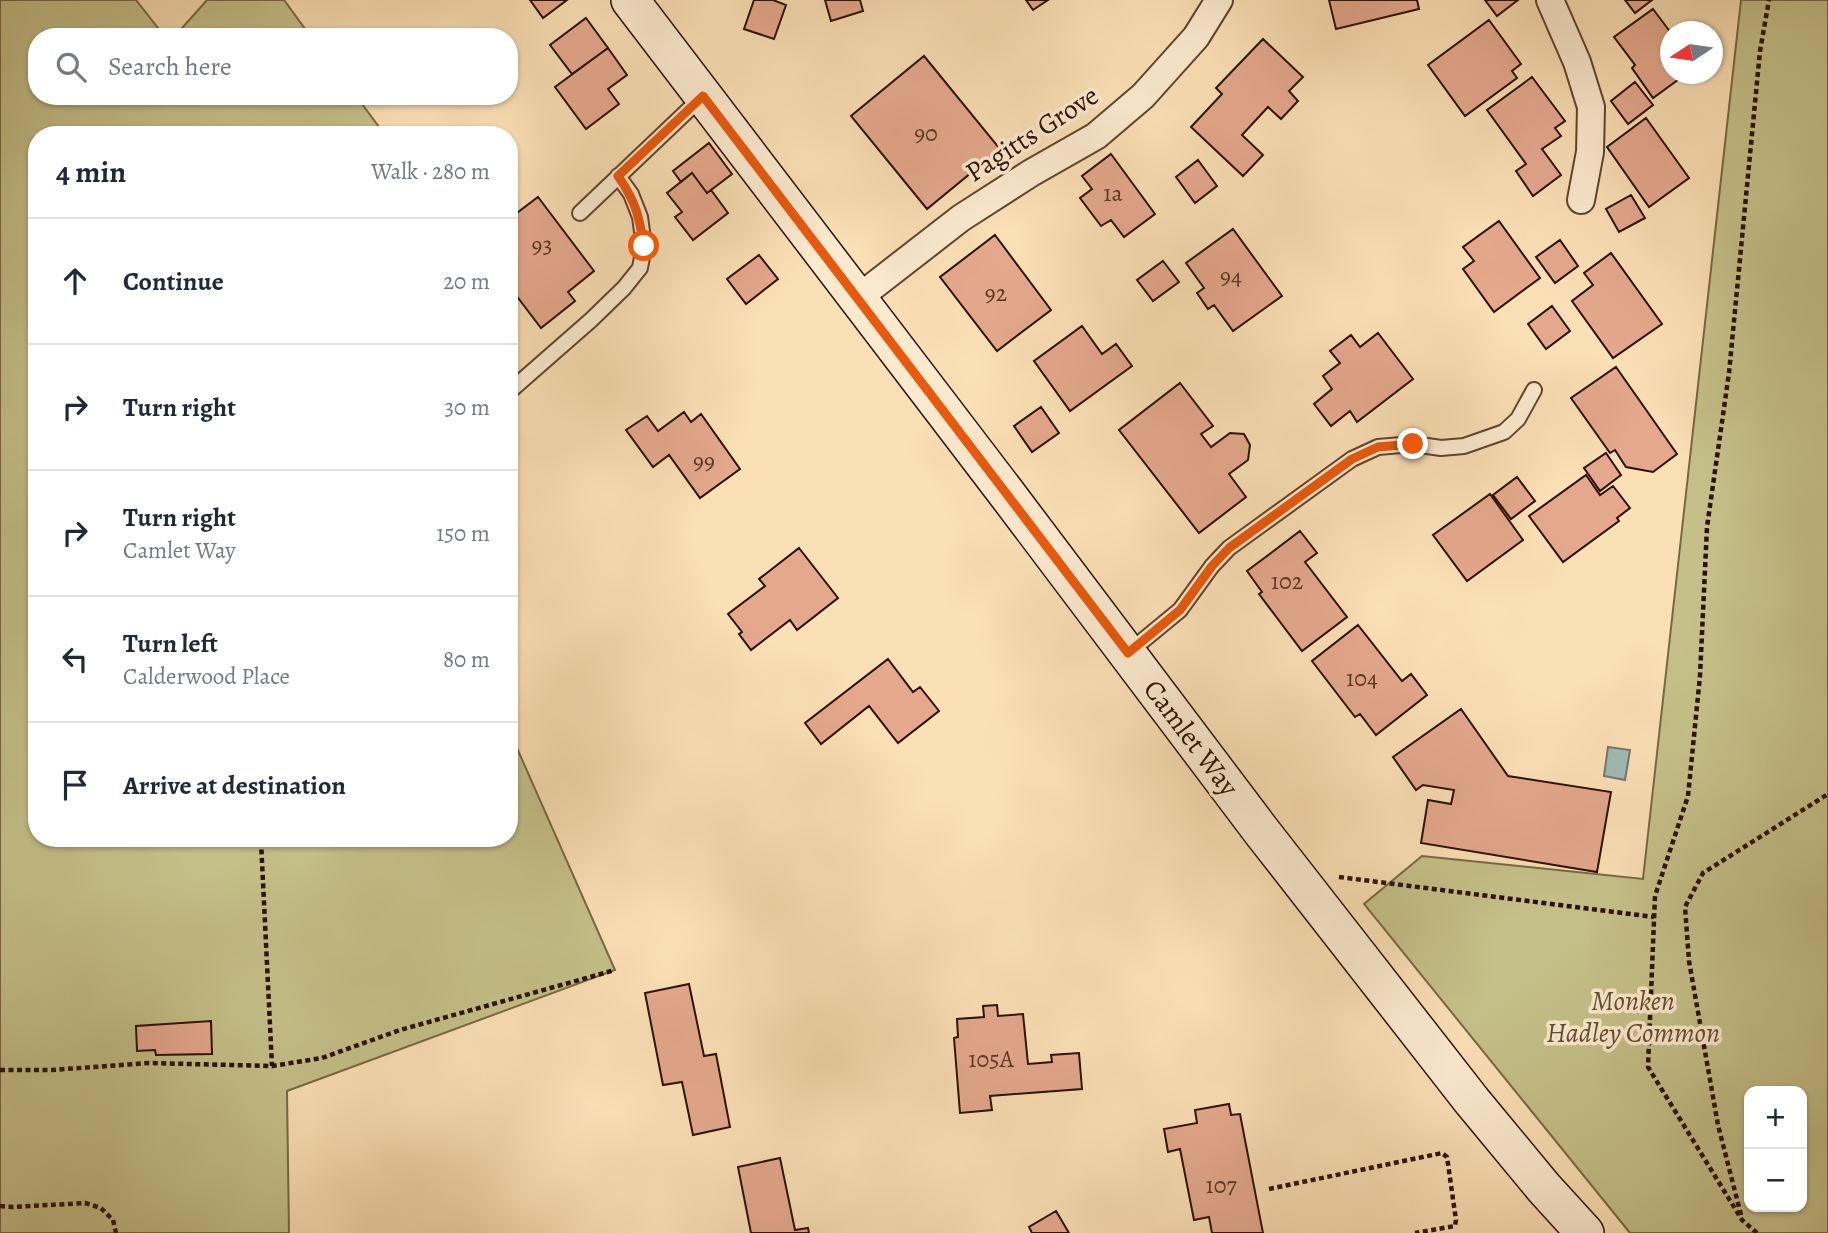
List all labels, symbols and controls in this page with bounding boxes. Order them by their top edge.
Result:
north arrow [1660,21,1723,84]
search box [28,28,518,105]
icon: search [52,48,90,86]
text: Search here [108,49,232,84]
street label: Pagitts Grove [958,77,1106,191]
house number: 90 [914,117,938,149]
text: 4 min [56,152,126,192]
text: Walk · 280 m [371,156,490,187]
house number: 1a [1103,177,1124,209]
house number: 93 [532,229,552,261]
route start [628,230,659,261]
house number: 94 [1220,260,1242,292]
icon: ahead [56,262,94,300]
text: Continue [123,264,224,299]
text: 20 m [443,266,490,297]
house number: 92 [985,277,1007,309]
icon: right [56,388,94,426]
text: Turn right [123,390,236,425]
text: 30 m [444,392,490,423]
route end [1397,428,1428,459]
house number: 99 [693,445,715,477]
text: Turn right [123,500,236,535]
icon: right [56,514,94,552]
text: 150 m [436,518,490,549]
text: Camlet Way [123,535,235,566]
house number: 102 [1271,565,1303,597]
text: Turn left [123,626,218,661]
icon: left [56,640,94,678]
text: 80 m [443,644,490,675]
text: Calderwood Place [123,661,290,692]
house number: 104 [1346,662,1378,694]
street label: Camlet Way [1135,672,1248,805]
icon: arrive [56,766,94,804]
text: Arrive at destination [123,768,346,803]
park label: Monken Hadley Common [1546,982,1720,1052]
house number: 105A [968,1043,1015,1075]
map controls [1744,1086,1807,1212]
button: + [1744,1086,1807,1149]
button: − [1744,1149,1807,1212]
house number: 107 [1205,1169,1237,1201]

